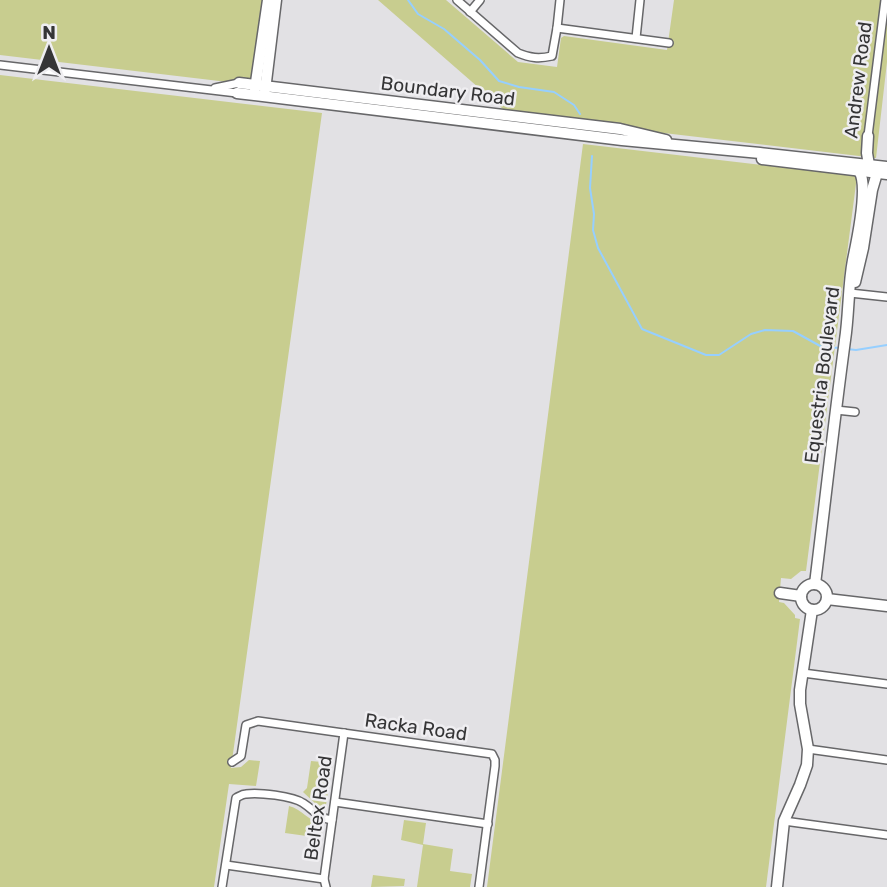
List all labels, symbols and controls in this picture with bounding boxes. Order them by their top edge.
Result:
north arrow [14,14,84,84]
street label: Andrew Road [839,20,877,140]
text: N [42,21,56,44]
street label: Boundary Road [379,71,517,111]
street label: Equestria Boulevard [800,285,844,465]
street label: Racka Road [363,708,469,746]
street label: Beltex Road [299,754,337,862]

